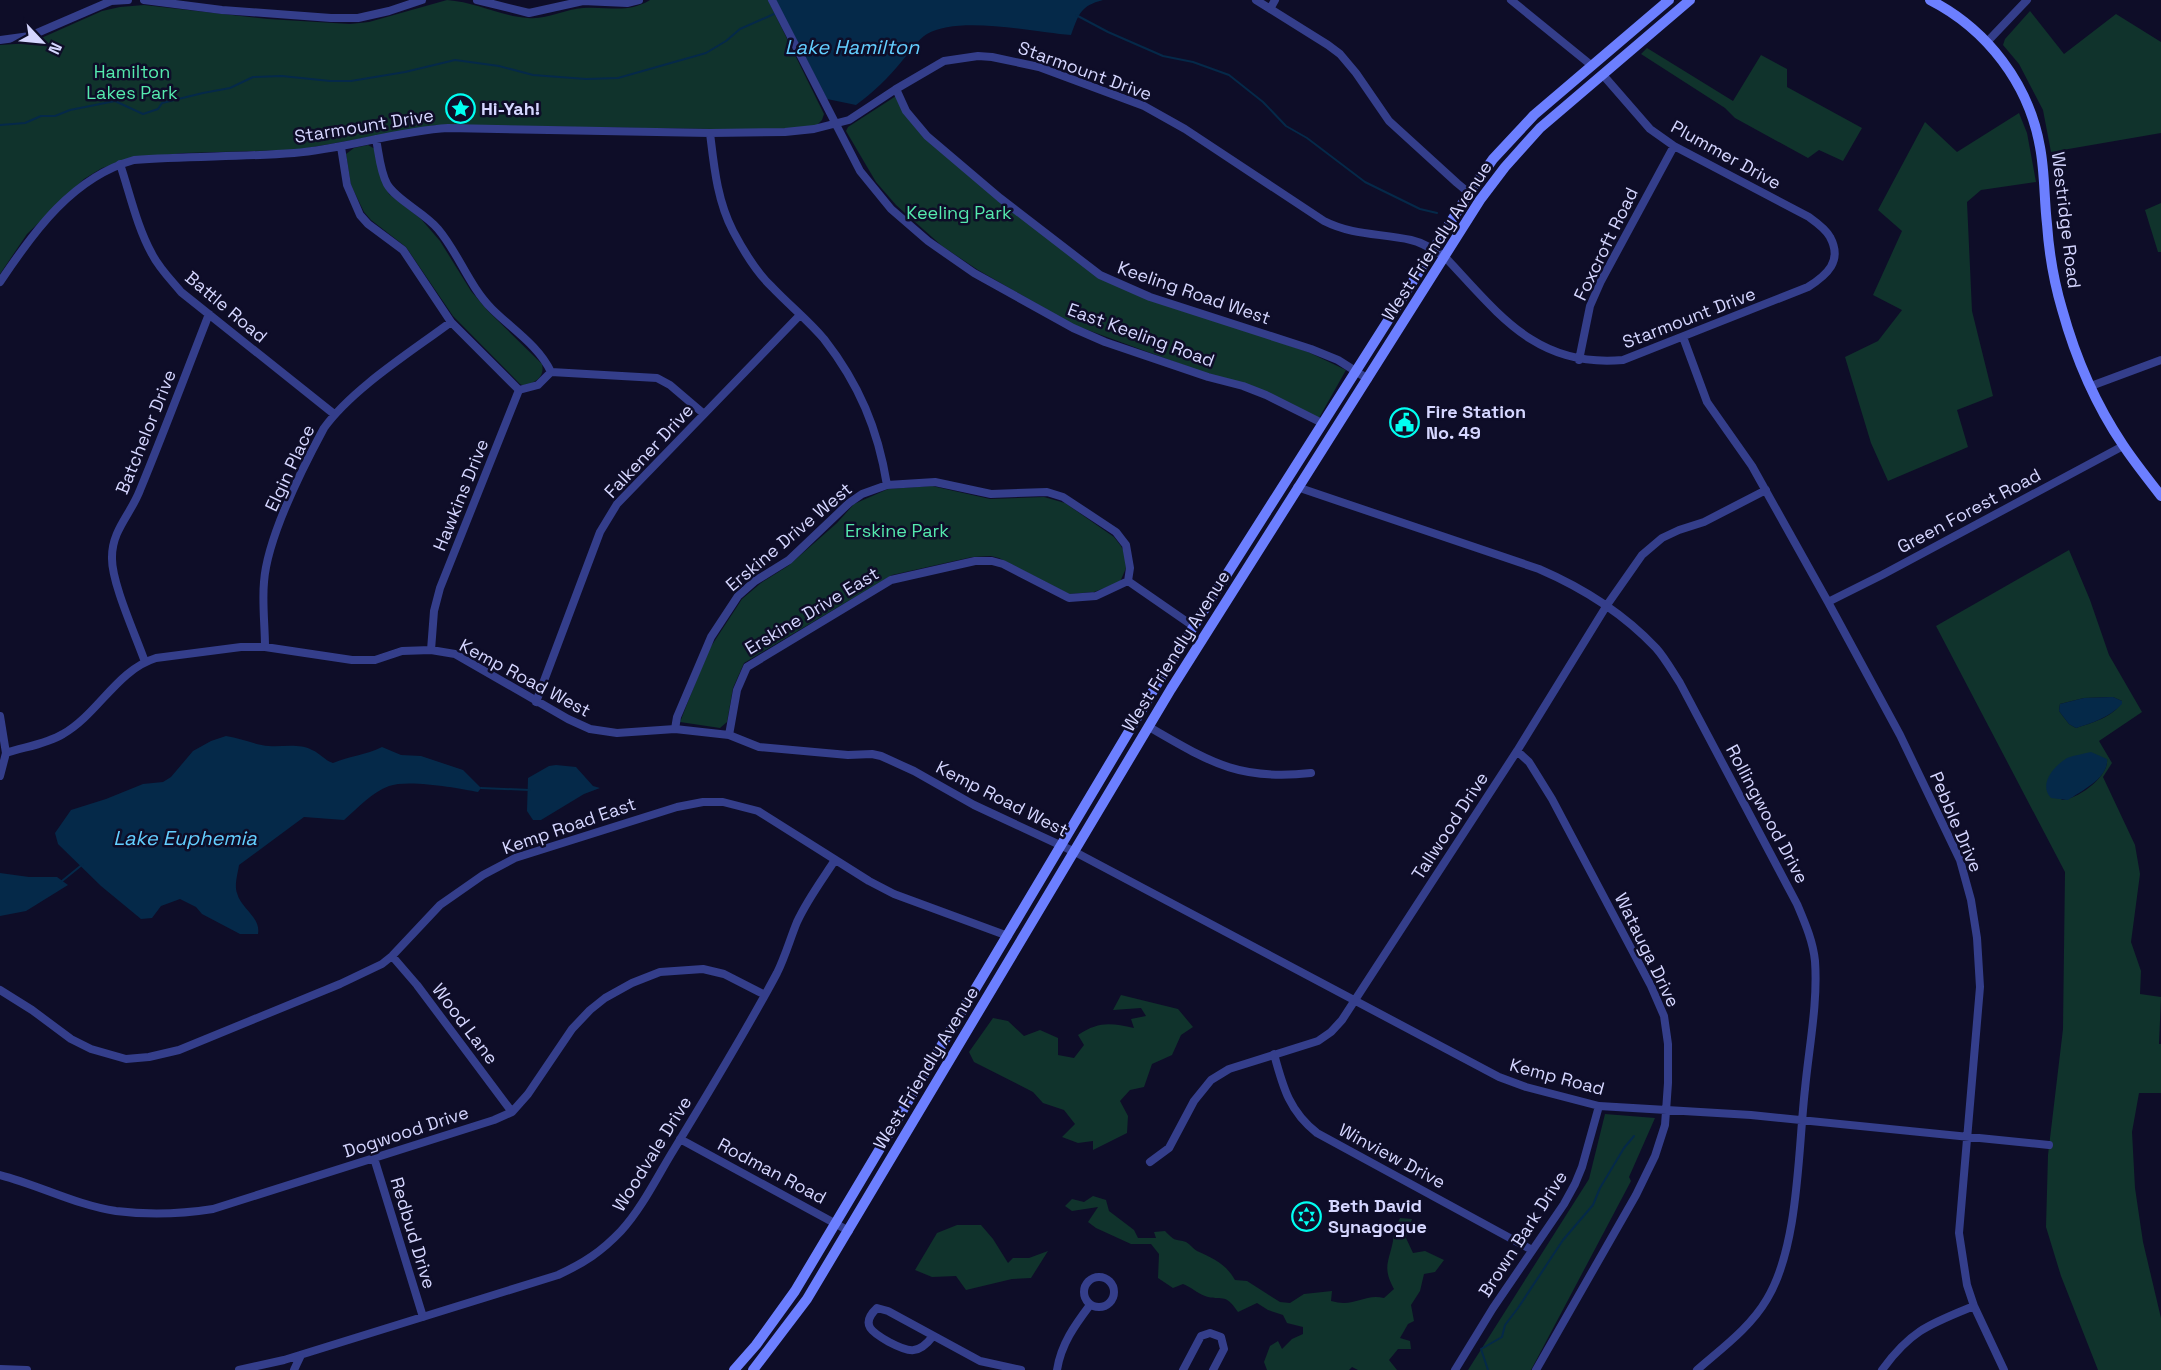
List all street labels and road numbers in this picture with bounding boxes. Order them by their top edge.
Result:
street label: Starmount Drive [1015,36,1155,105]
street label: Starmount Drive [293,103,435,148]
street label: Plummer Drive [1667,115,1785,194]
street label: Westridge Road [2047,150,2086,290]
street label: West Friendly Avenue [1376,156,1497,325]
street label: Foxcroft Road [1568,183,1643,304]
street label: Keeling Road West [1115,256,1274,330]
street label: Battle Road [181,266,272,348]
street label: Starmount Drive [1619,282,1759,354]
street label: East Keeling Road [1065,297,1218,372]
street label: Batchelor Drive [110,366,181,497]
street label: Falkener Drive [599,399,698,503]
street label: Elgin Place [259,421,320,515]
street label: Hawkins Drive [428,435,493,554]
street label: Green Forest Road [1893,463,2045,558]
street label: Erskine Drive West [721,477,857,596]
street label: Erskine Drive East [741,561,883,660]
street label: West Friendly Avenue [1117,566,1235,736]
street label: Kemp Road West [456,633,595,722]
street label: Rollingwood Drive [1721,740,1814,887]
street label: Kemp Road West [932,755,1072,842]
street label: Tallwood Drive [1406,767,1493,884]
street label: Pebble Drive [1925,768,1988,876]
street label: Kemp Road East [499,792,639,859]
street label: Watauga Drive [1610,889,1685,1011]
street label: Wood Lane [427,979,503,1069]
street label: West Friendly Avenue [868,982,983,1153]
street label: Kemp Road [1507,1053,1607,1100]
street label: Woodvale Drive [607,1092,696,1216]
street label: Dogwood Drive [340,1100,471,1163]
street label: Winview Drive [1335,1118,1450,1193]
street label: Rodman Road [714,1132,831,1209]
street label: Brown Bark Drive [1473,1166,1572,1301]
street label: Redbud Drive [386,1174,441,1291]

